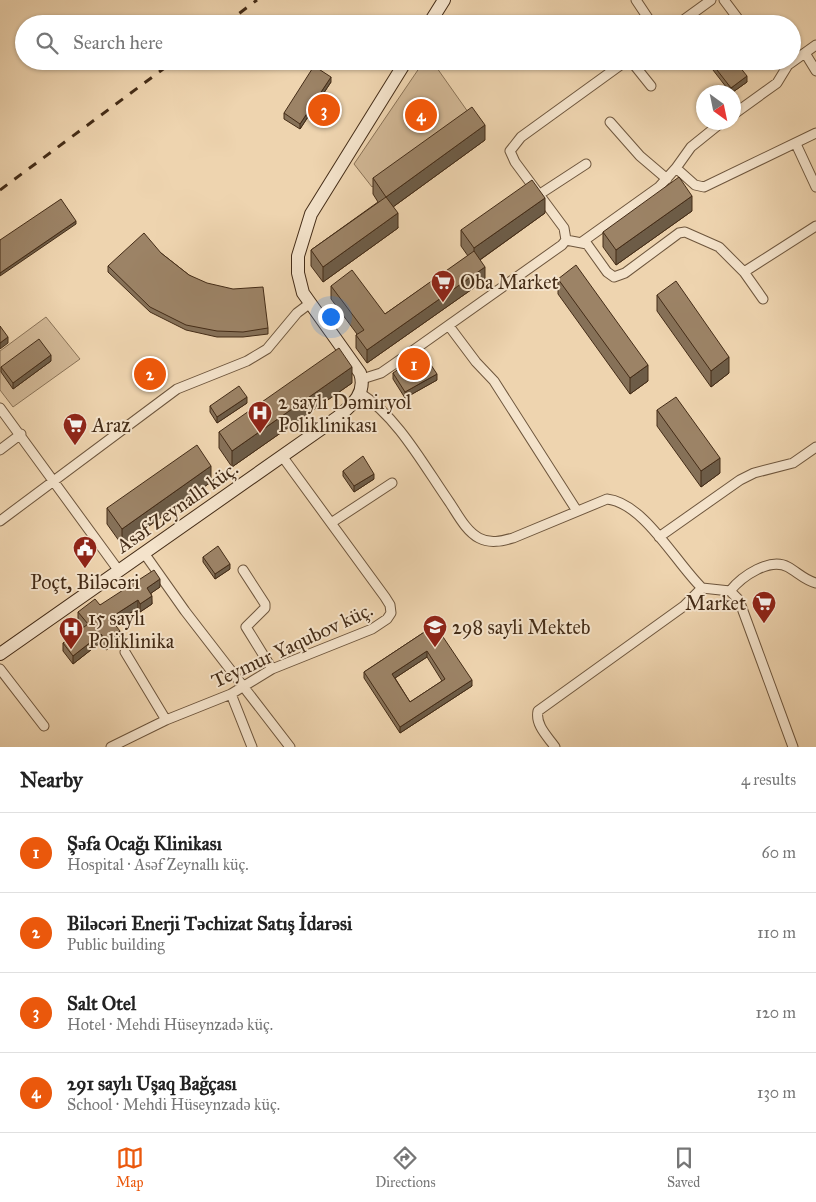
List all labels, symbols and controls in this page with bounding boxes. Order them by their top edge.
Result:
search box [15,15,801,70]
icon: search [33,29,61,57]
text: Search here [73,31,163,54]
north arrow [696,85,741,130]
pin: 3 [308,91,340,129]
pin: 4 [405,96,437,134]
supermarket icon: Oba Market [430,269,456,303]
place label: Oba Market [460,270,559,294]
your location [318,304,344,330]
pin: 1 [398,345,430,383]
pin: 2 [134,355,166,393]
place label: 2 saylı Dəmiryol Poliklinikası [278,390,412,437]
hospital icon: 2 saylı Dəmiryol Poliklinikası [247,400,273,434]
supermarket icon: Araz [62,412,88,446]
place label: Araz [91,413,131,437]
street label: Asəf Zeynallı küç. [111,456,243,558]
public building icon: Poçt, Biləcəri [72,535,98,569]
place label: Poçt, Biləcəri [30,570,140,594]
supermarket icon: Market [751,590,777,624]
place label: Market [685,591,746,615]
street label: Teymur Yaqubov küç. [208,597,377,694]
place label: 15 saylı Poliklinika [88,606,175,653]
school or university icon: 298 sayli Mekteb [422,614,448,648]
place label: 298 sayli Mekteb [452,615,591,639]
hospital icon: 15 saylı Poliklinika [58,616,84,650]
text: Nearby [20,767,83,793]
text: 4 results [741,770,796,789]
text: Şəfa Ocağı Klinikası [67,832,222,855]
text: 1 [33,843,39,862]
text: 60 m [762,843,796,862]
text: Hospital · Asəf Zeynallı küç. [67,855,249,874]
text: Biləcəri Enerji Təchizat Satış İdarəsi [67,912,352,935]
text: 2 [32,923,40,942]
text: 110 m [757,923,796,942]
text: Public building [67,935,165,954]
text: Salt Otel [67,992,136,1015]
text: 3 [33,1003,39,1022]
text: 120 m [756,1003,796,1022]
text: Hotel · Mehdi Hüseynzadə küç. [67,1015,273,1034]
text: 291 saylı Uşaq Bağçası [67,1072,237,1095]
text: 4 [32,1083,40,1102]
text: 130 m [757,1083,796,1102]
text: School · Mehdi Hüseynzadə küç. [67,1095,280,1114]
tab: Map [116,1144,144,1191]
tab: Directions [375,1144,436,1191]
tab: Saved [667,1144,700,1191]

